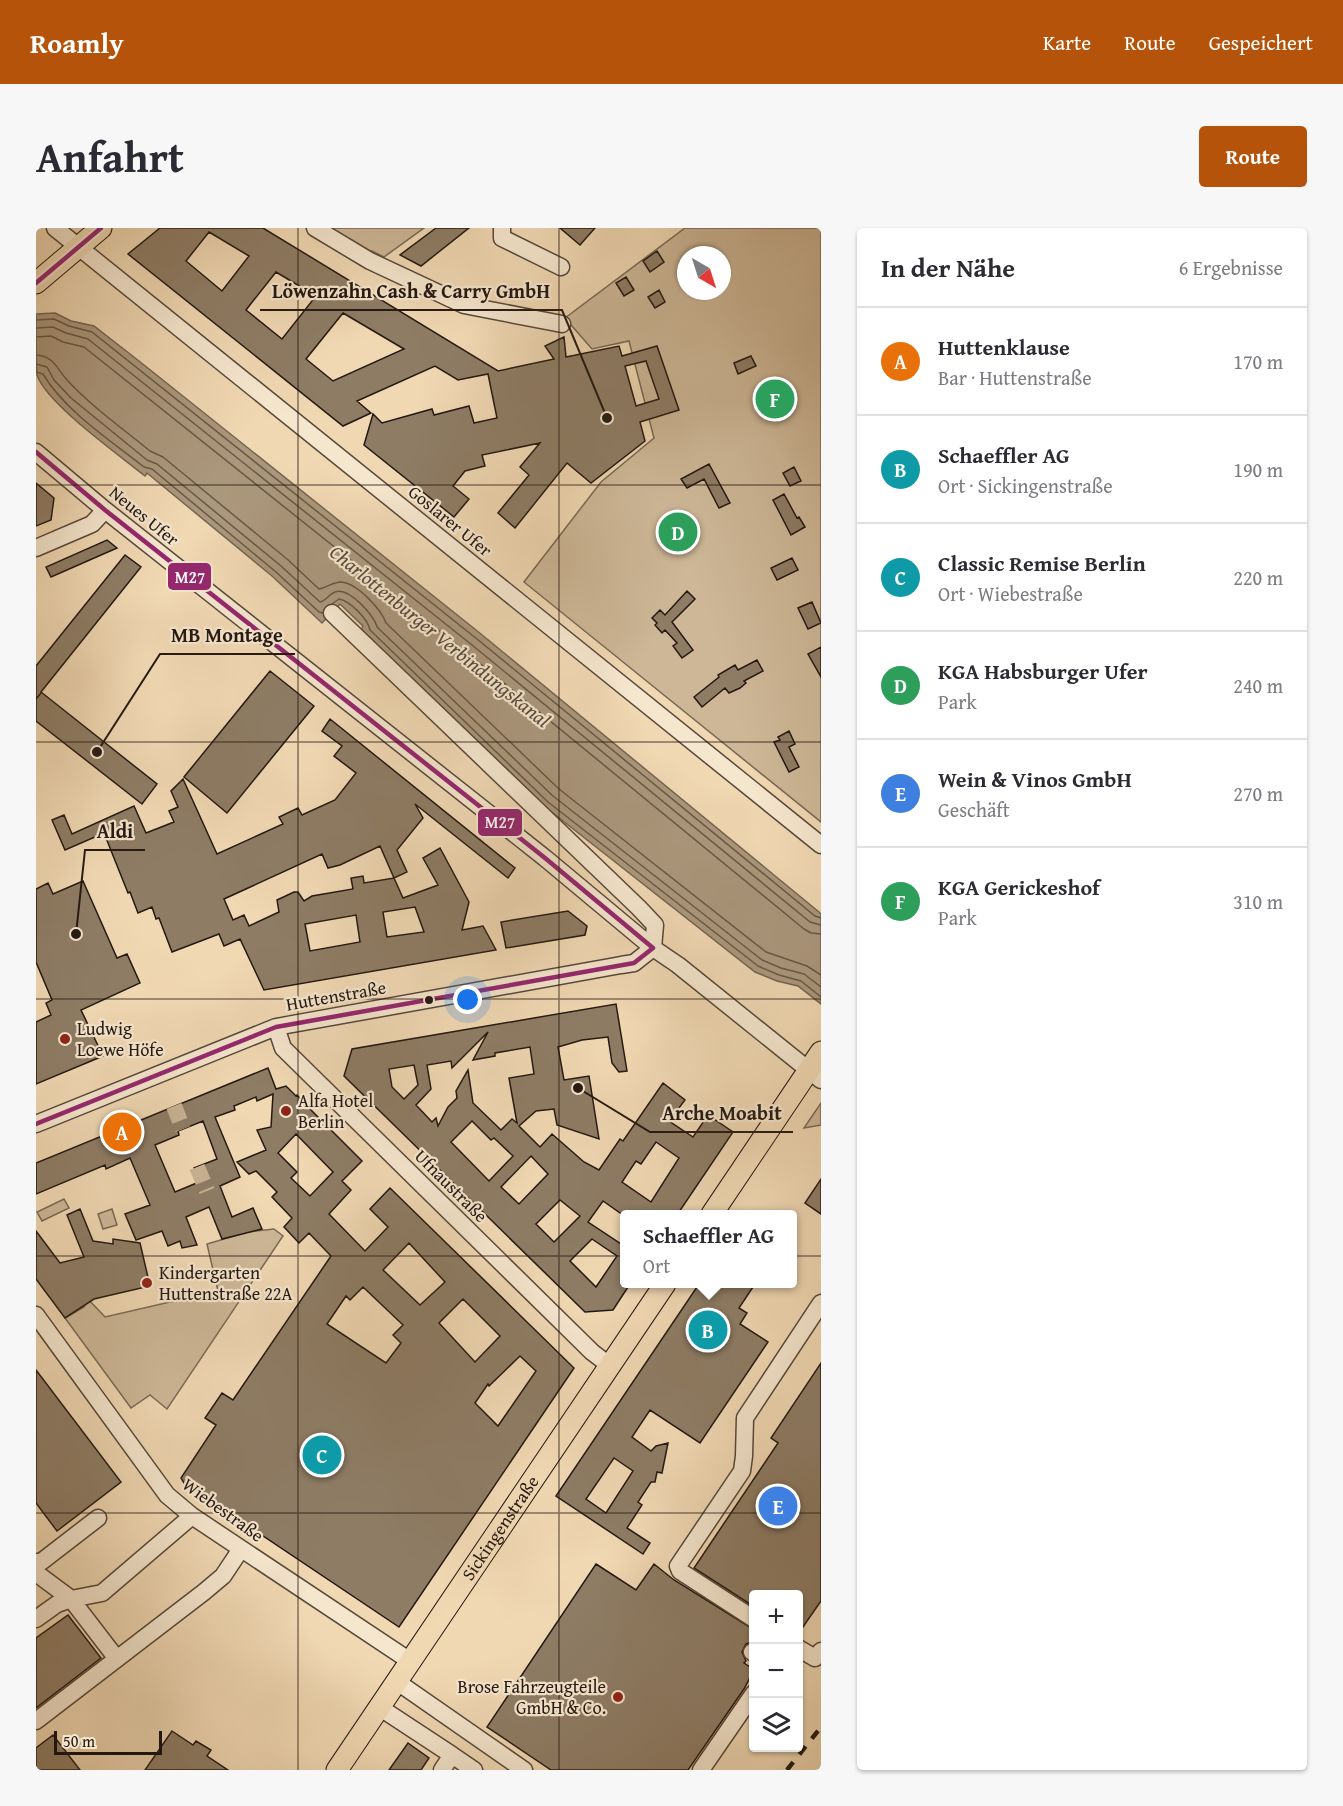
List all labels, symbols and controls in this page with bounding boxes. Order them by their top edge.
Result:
text: Roamly [30,22,124,63]
text: Karte [1043,27,1091,58]
text: Route [1124,27,1176,58]
text: Gespeichert [1209,27,1313,58]
text: Anfahrt [36,126,184,187]
button: Route [1199,126,1307,187]
north arrow [677,246,731,300]
text: In der Nähe [881,248,1015,287]
text: 6 Ergebnisse [1179,253,1283,282]
callout: Löwenzahn Cash & Carry GmbH [260,272,562,310]
text: Löwenzahn Cash & Carry GmbH [272,276,550,305]
text: Huttenklause [938,331,1070,363]
text: A [894,347,907,376]
text: 170 m [1233,347,1283,376]
text: Bar · Huttenstraße [938,363,1092,392]
pin: F [756,376,794,422]
text: Schaeffler AG [938,439,1069,471]
text: B [894,455,907,484]
text: 190 m [1233,455,1283,484]
text: Ort · Sickingenstraße [938,471,1113,500]
street label: Goslarer Ufer [403,478,498,563]
street label: Neues Ufer [104,479,186,553]
pin: D [658,510,698,554]
water label: Charlottenburger Verbindungskanal [324,537,557,734]
text: Classic Remise Berlin [938,547,1146,579]
line badge: M27 [167,562,212,591]
text: C [895,563,906,592]
text: 220 m [1233,563,1283,592]
text: M27 [175,565,205,589]
text: Ort · Wiebestraße [938,579,1083,608]
callout: MB Montage [160,616,295,654]
text: MB Montage [171,620,283,649]
text: KGA Habsburger Ufer [938,655,1148,687]
text: D [894,671,907,700]
text: 240 m [1233,671,1283,700]
text: Park [938,687,977,716]
text: Wein & Vinos GmbH [938,763,1132,795]
text: E [895,779,906,808]
text: 270 m [1233,779,1283,808]
text: Geschäft [938,795,1010,824]
line badge: M27 [477,808,523,837]
text: M27 [485,810,515,834]
callout: Aldi [85,812,145,850]
text: Aldi [97,816,133,845]
text: KGA Gerickeshof [938,871,1100,903]
text: F [895,887,906,916]
text: 310 m [1233,887,1283,916]
text: Park [938,903,977,932]
street label: Huttenstraße [284,973,388,1018]
your location [453,985,482,1014]
unlabelled marker [423,994,435,1006]
place label: Ludwig Loewe Höfe [77,1015,164,1063]
marker: Ludwig Loewe Höfe [58,1032,72,1046]
place label: Alfa Hotel Berlin [298,1087,373,1135]
callout: Arche Moabit [650,1094,793,1132]
text: Arche Moabit [662,1098,782,1127]
marker: Alfa Hotel Berlin [279,1104,293,1118]
pin: A [102,1110,142,1154]
street label: Ufnaustraße [408,1143,494,1229]
popup [620,1210,797,1288]
text: Schaeffler AG [643,1219,774,1251]
text: Ort [643,1251,670,1280]
place label: Kindergarten Huttenstraße 22A [159,1259,292,1307]
marker: Kindergarten Huttenstraße 22A [140,1276,154,1290]
pin: B [688,1308,728,1352]
pin: C [302,1432,342,1478]
street label: Sickingenstraße [455,1470,545,1586]
street label: Wiebestraße [177,1471,270,1548]
pin: E [758,1484,798,1528]
map controls [749,1590,803,1752]
button: + [749,1590,803,1644]
button: − [749,1644,803,1698]
place label: Brose Fahrzeugteile GmbH & Co. [457,1673,606,1721]
marker: Brose Fahrzeugteile GmbH & Co. [611,1690,625,1704]
button: layers [749,1698,803,1752]
scale bar [54,1728,162,1756]
text: 50 m [63,1729,95,1753]

